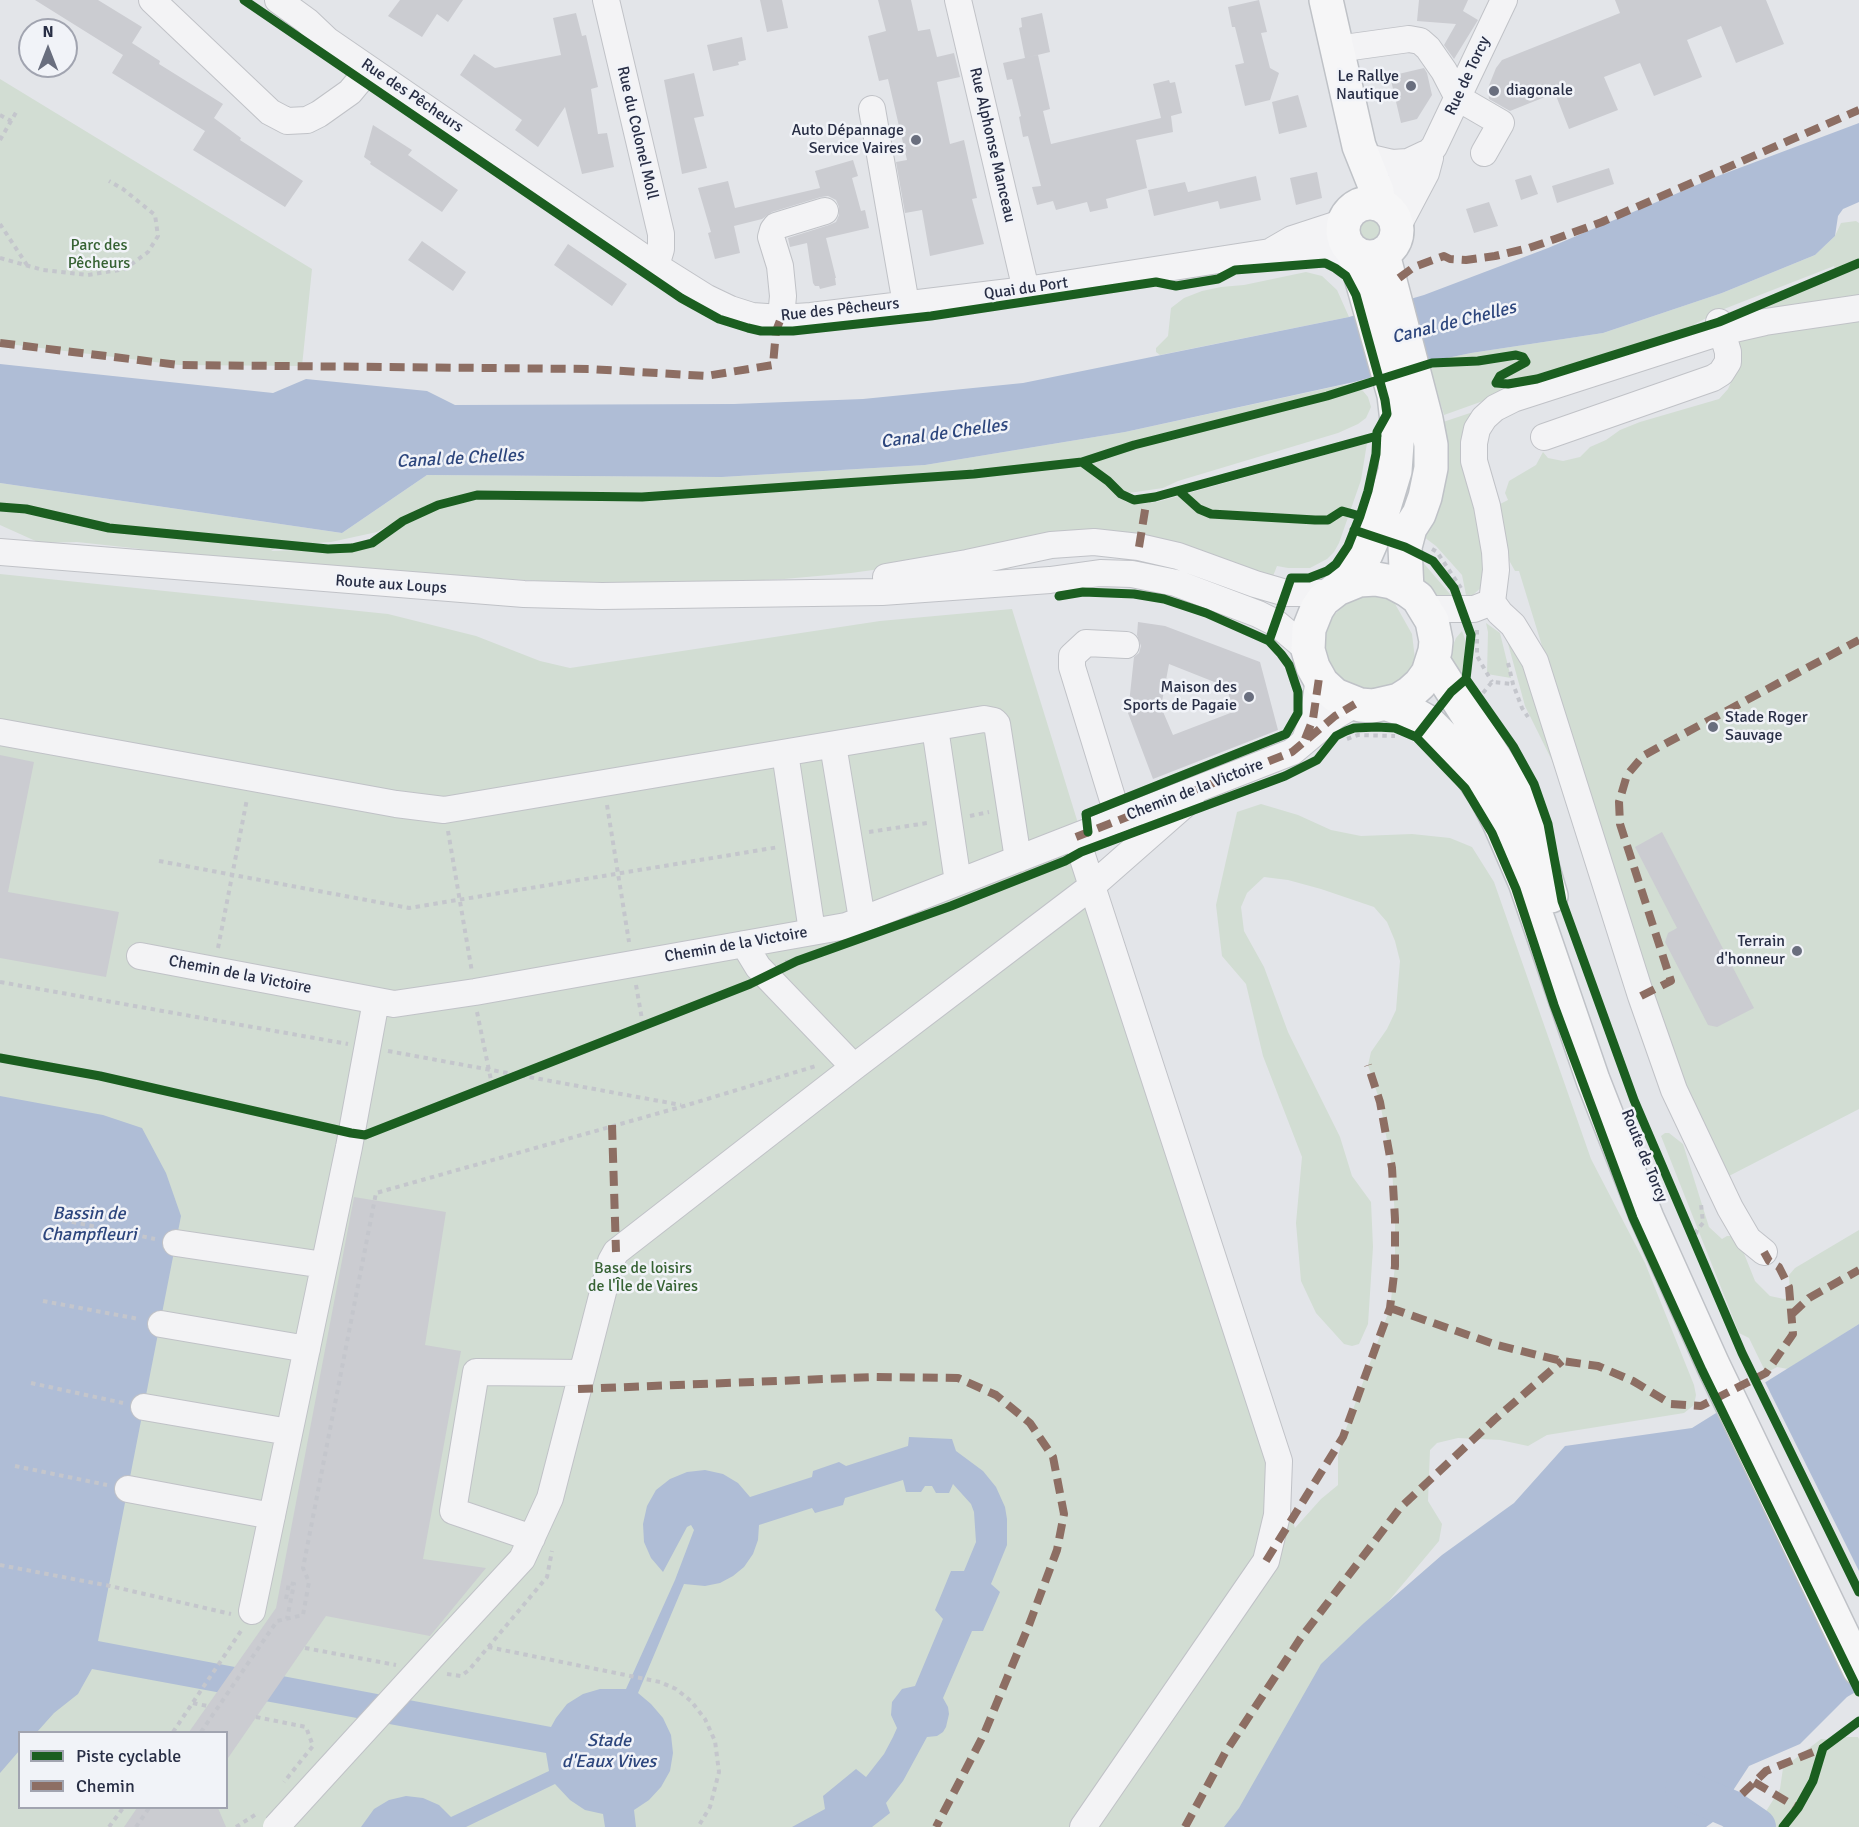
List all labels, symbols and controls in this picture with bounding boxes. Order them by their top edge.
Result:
north arrow [18,18,78,78]
text: N [42,22,54,42]
street label: Rue de Torcy [1441,33,1495,119]
street label: Rue des Pêcheurs [357,55,467,137]
street label: Rue du Colonel Moll [612,64,662,202]
street label: Rue Alphonse Manceau [965,66,1019,224]
place label: Le Rallye Nautique [1336,67,1399,105]
marker: Le Rallye Nautique [1404,79,1418,93]
place label: diagonale [1506,81,1573,101]
marker: diagonale [1487,84,1501,98]
place label: Auto Dépannage Service Vaires [791,121,904,159]
marker: Auto Dépannage Service Vaires [909,133,923,147]
park label: Parc des Pêcheurs [68,236,130,274]
street label: Quai du Port [983,274,1069,304]
street label: Rue des Pêcheurs [780,294,900,326]
water label: Canal de Chelles [1390,297,1518,349]
water label: Canal de Chelles [879,414,1009,454]
water label: Canal de Chelles [396,445,524,473]
street label: Route aux Loups [335,572,447,598]
place label: Maison des Sports de Pagaie [1123,678,1237,716]
marker: Maison des Sports de Pagaie [1242,690,1256,704]
place label: Stade Roger Sauvage [1725,708,1808,746]
marker: Stade Roger Sauvage [1706,720,1720,734]
street label: Chemin de la Victoire [1124,755,1266,825]
street label: Chemin de la Victoire [663,923,809,967]
place label: Terrain d'honneur [1716,932,1785,970]
marker: Terrain d'honneur [1790,944,1804,958]
street label: Chemin de la Victoire [167,952,313,998]
street label: Route de Torcy [1617,1107,1671,1205]
water label: Bassin de Champfleuri [41,1203,137,1246]
park label: Base de loisirs de l'Île de Vaires [588,1259,698,1297]
water label: Stade d'Eaux Vives [562,1730,656,1772]
legend [18,1731,228,1809]
text: Piste cyclable [76,1745,181,1767]
text: Chemin [76,1775,135,1797]

